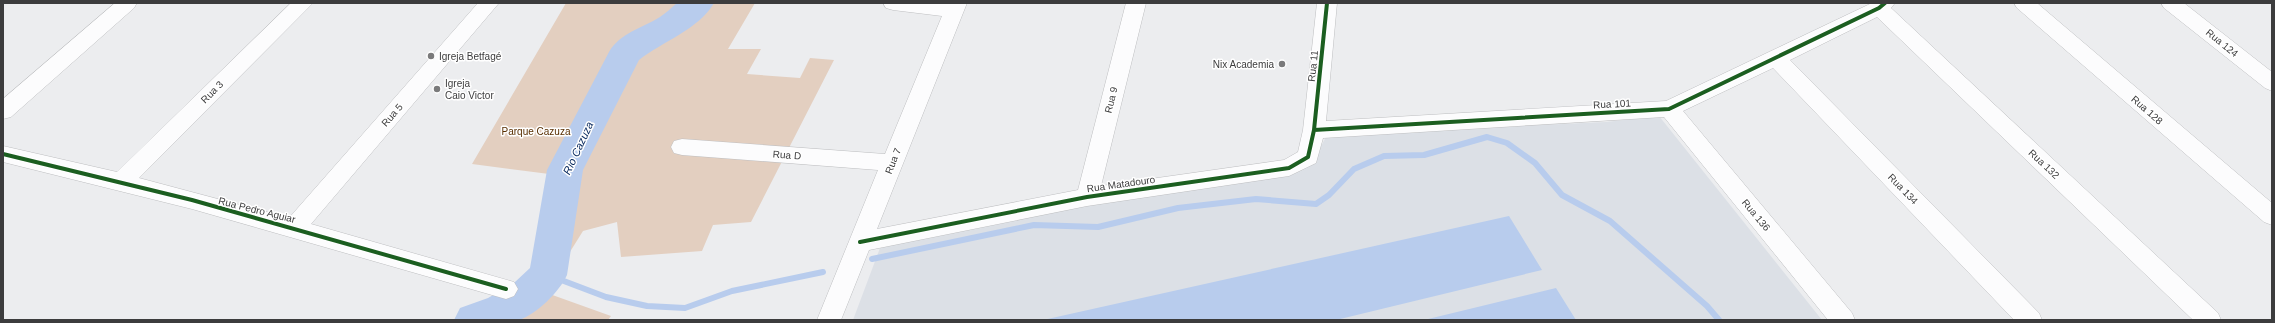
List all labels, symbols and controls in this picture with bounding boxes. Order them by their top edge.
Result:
street label: Rua 124 [2204,27,2240,59]
street label: Rua 11 [1306,49,1320,82]
marker: Igreja Betfagé [426,51,436,61]
place label: Igreja Betfagé [439,51,502,62]
place label: Nix Academia [1213,59,1274,70]
marker: Nix Academia [1277,59,1287,69]
street label: Rua 3 [199,78,226,105]
place label: Igreja Caio Victor [445,78,494,101]
marker: Igreja Caio Victor [432,84,442,94]
street label: Rua 9 [1102,85,1120,114]
street label: Rua 128 [2129,93,2165,127]
street label: Rua 101 [1593,97,1632,110]
street label: Rua 5 [379,101,405,129]
water label: Rio Cazuza [561,120,595,176]
park label: Parque Cazuza [502,126,571,137]
street label: Rua 7 [883,146,903,175]
street label: Rua 132 [2026,147,2062,181]
street label: Rua D [772,149,802,161]
street label: Rua 134 [1886,172,1920,207]
street label: Rua Matadouro [1086,174,1156,194]
street label: Rua Pedro Aguiar [217,195,297,225]
street label: Rua 136 [1740,197,1773,233]

